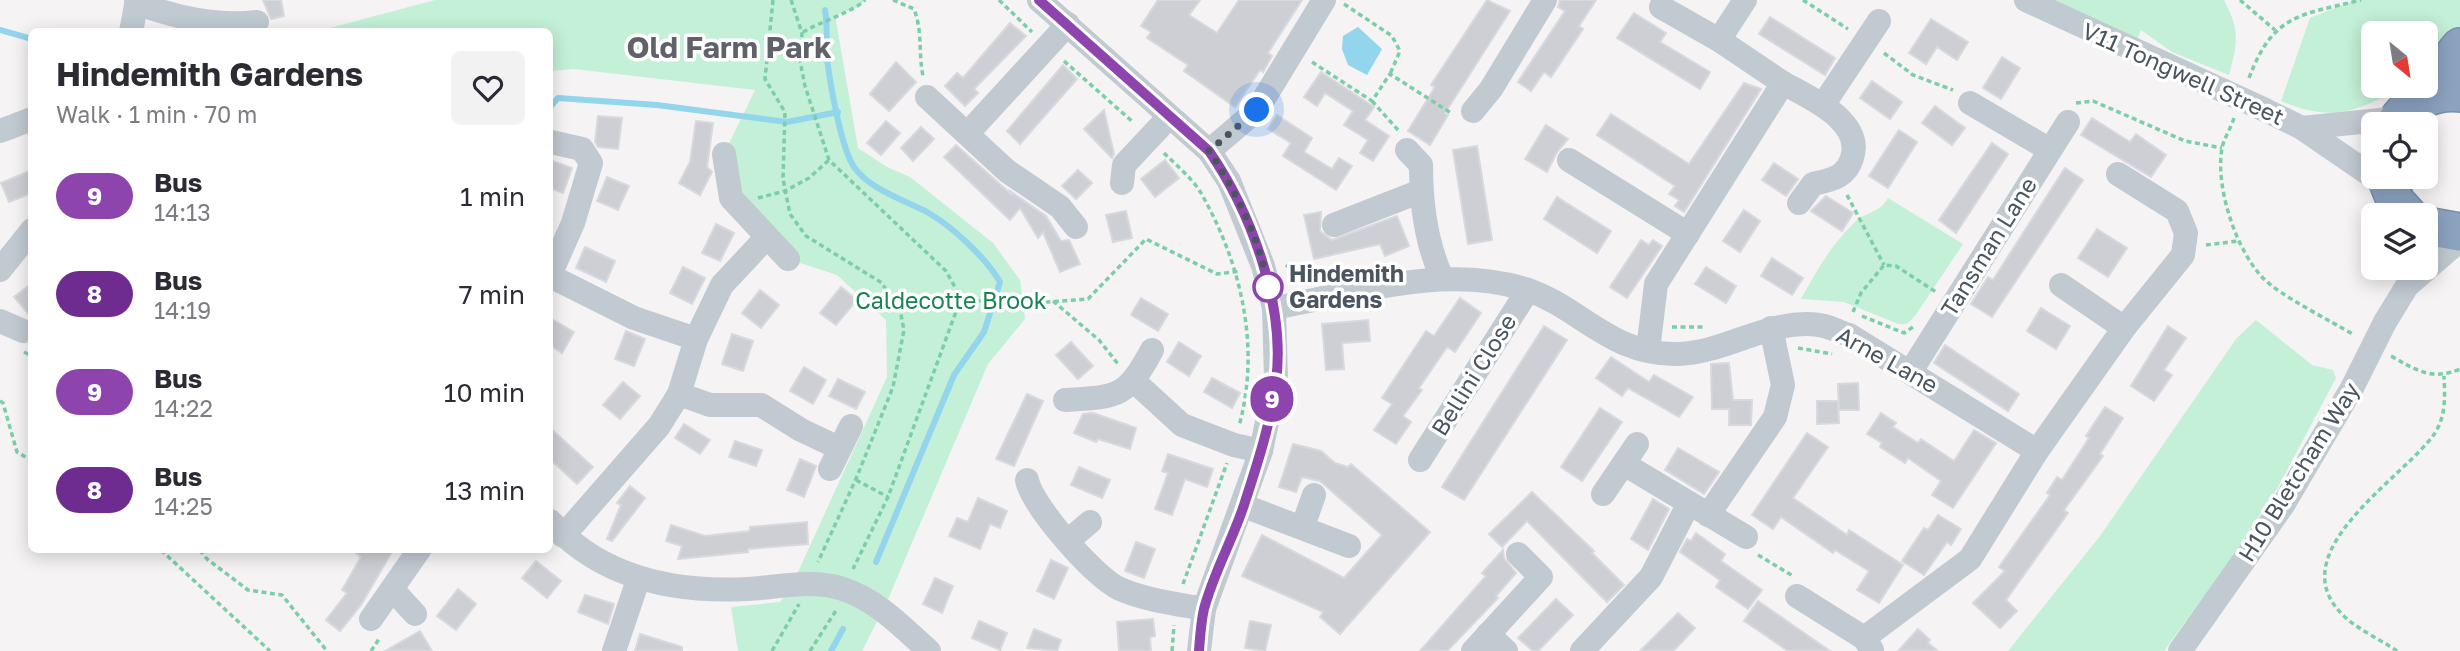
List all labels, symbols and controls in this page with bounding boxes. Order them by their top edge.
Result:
street label: V11 Tongwell Street [2078,16,2289,130]
north arrow [2361,21,2438,98]
map controls [2361,21,2438,280]
district label: Old Farm Park [626,29,832,65]
button: heart [451,51,525,125]
text: Hindemith Gardens [56,54,363,93]
your location [1239,92,1274,127]
text: Walk · 1 min · 70 m [56,100,257,128]
button: locate [2361,112,2438,189]
text: Bus [154,167,202,198]
street label: Tansman Lane [1934,172,2042,321]
text: 9 [87,181,102,210]
text: 1 min [460,181,525,212]
text: 14:13 [154,198,211,226]
button: layers [2361,203,2438,280]
place label: Hindemith Gardens [1289,259,1404,313]
text: Bus [154,265,202,296]
marker: Hindemith Gardens [1253,272,1283,302]
text: 8 [87,279,102,308]
text: 7 min [459,279,525,310]
park label: Caldecotte Brook [855,286,1047,314]
text: 14:19 [154,296,211,324]
street label: Bellini Close [1425,309,1522,440]
street label: Arne Lane [1832,320,1943,398]
text: Bus [154,363,202,394]
line badge: 9 [1249,376,1295,422]
text: 9 [87,377,102,406]
text: 10 min [444,377,525,408]
street label: H10 Bletcham Way [2232,377,2365,566]
text: 9 [1264,384,1280,413]
text: 14:22 [154,394,213,422]
text: Bus [154,461,202,492]
text: 8 [87,475,102,504]
text: 13 min [445,475,525,506]
text: 14:25 [154,492,213,520]

